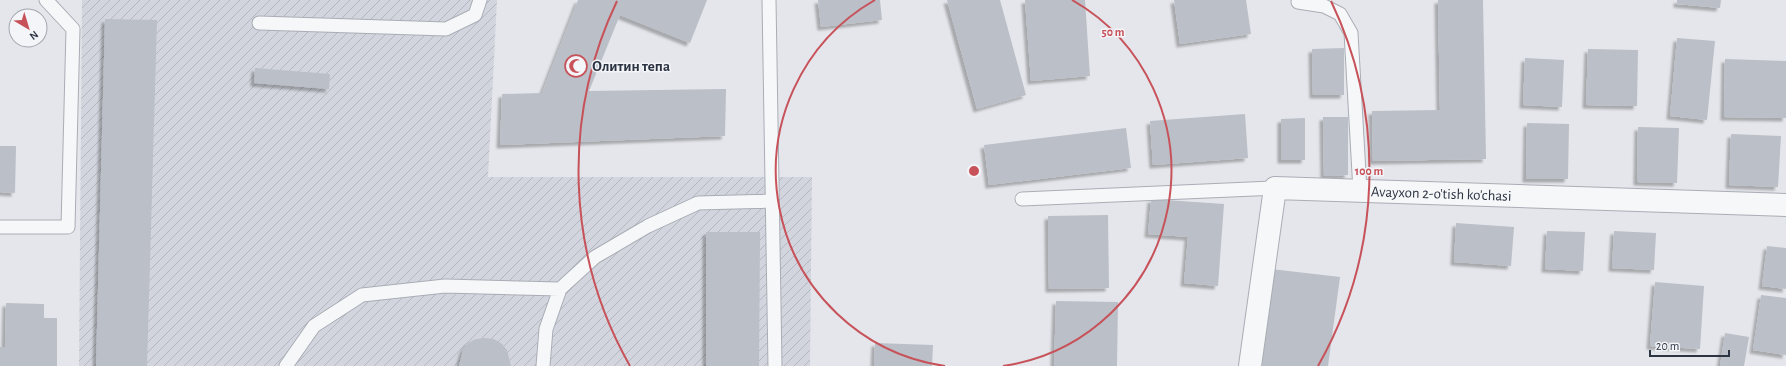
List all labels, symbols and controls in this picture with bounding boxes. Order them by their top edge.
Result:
north arrow [8,8,48,48]
text: 50 m [1102,26,1125,38]
text: N [27,29,40,42]
mosque icon: Олитин тепа [563,53,589,79]
place label: Олитин тепа [592,59,670,74]
centre of rings [967,164,981,178]
text: 100 m [1355,165,1383,177]
street label: Avayxon 2-o'tish ko'chasi [1371,184,1512,204]
scale bar [1650,332,1729,358]
text: 20 m [1656,340,1679,352]

